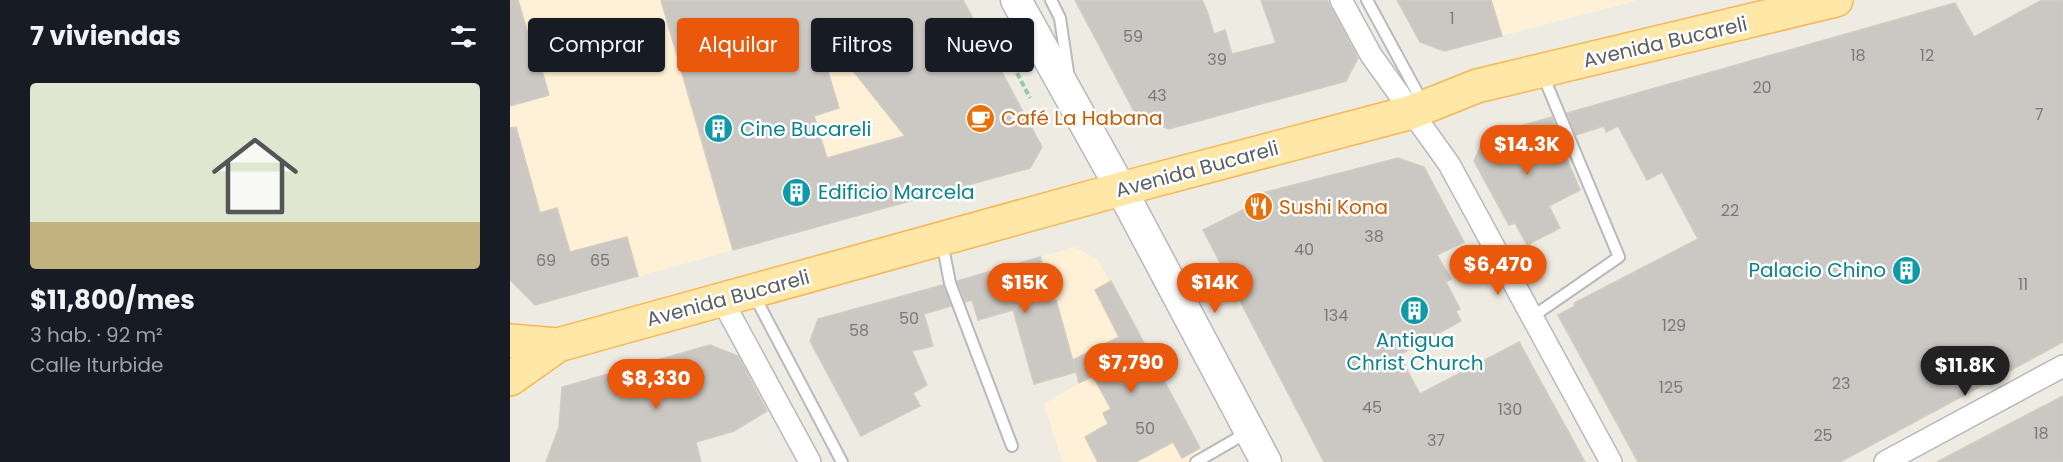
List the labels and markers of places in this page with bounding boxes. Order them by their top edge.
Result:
cafe icon: Café La Habana [964,102,996,134]
place label: Café La Habana [1001,104,1163,132]
building icon: Cine Bucareli [703,113,735,145]
place label: Cine Bucareli [740,115,871,143]
pin: $14.3K [1478,125,1576,176]
building icon: Edificio Marcela [781,176,813,208]
place label: Edificio Marcela [818,178,975,206]
restaurant icon: Sushi Kona [1242,191,1274,223]
place label: Sushi Kona [1279,193,1388,221]
pin: $6,470 [1449,245,1547,296]
building icon: Palacio Chino [1891,254,1923,286]
place label: Palacio Chino [1749,256,1886,284]
pin: $15K [989,263,1061,314]
pin: $14K [1179,263,1251,314]
building icon: Antigua Christ Church [1399,294,1431,326]
place label: Antigua Christ Church [1346,326,1484,377]
pin: $7,790 [1082,343,1180,394]
pin: $11.8K [1916,346,2014,397]
pin: $8,330 [607,359,705,410]

